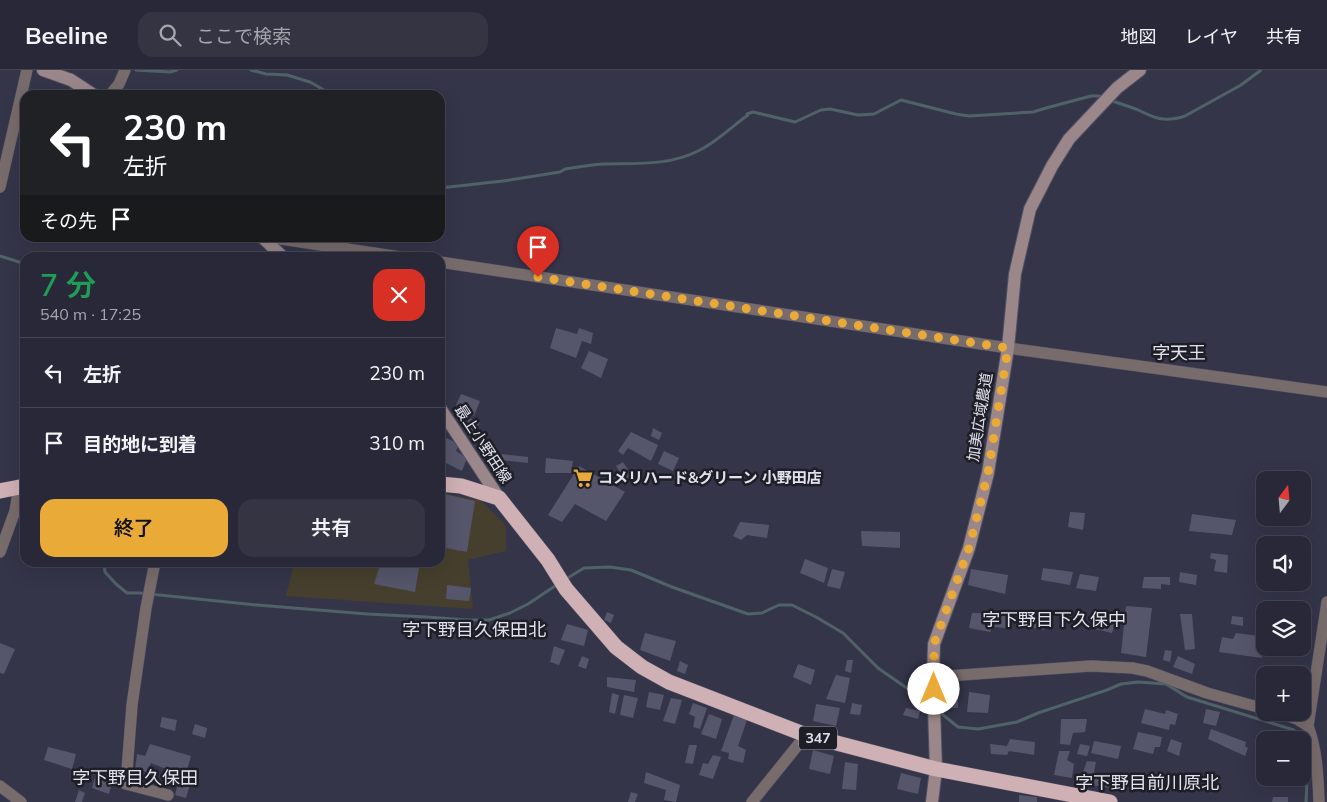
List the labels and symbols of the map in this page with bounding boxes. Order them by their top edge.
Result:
pin [517,226,559,277]
district label: 字天王 [1152,341,1206,364]
street label: 加美広域農道 [963,371,996,463]
street label: 最上小野田線 [451,401,516,487]
supermarket icon: コメリハード&グリーン 小野田店 [572,467,594,489]
place label: コメリハード&グリーン 小野田店 [598,468,822,487]
north arrow [1256,471,1311,526]
district label: 字下野目下久保中 [982,608,1126,631]
district label: 字下野目久保田北 [402,618,546,641]
position arrow [907,662,959,714]
road number: 347 [799,726,837,750]
district label: 字下野目久保田 [72,766,198,789]
district label: 字下野目前川原北 [1075,771,1219,794]

